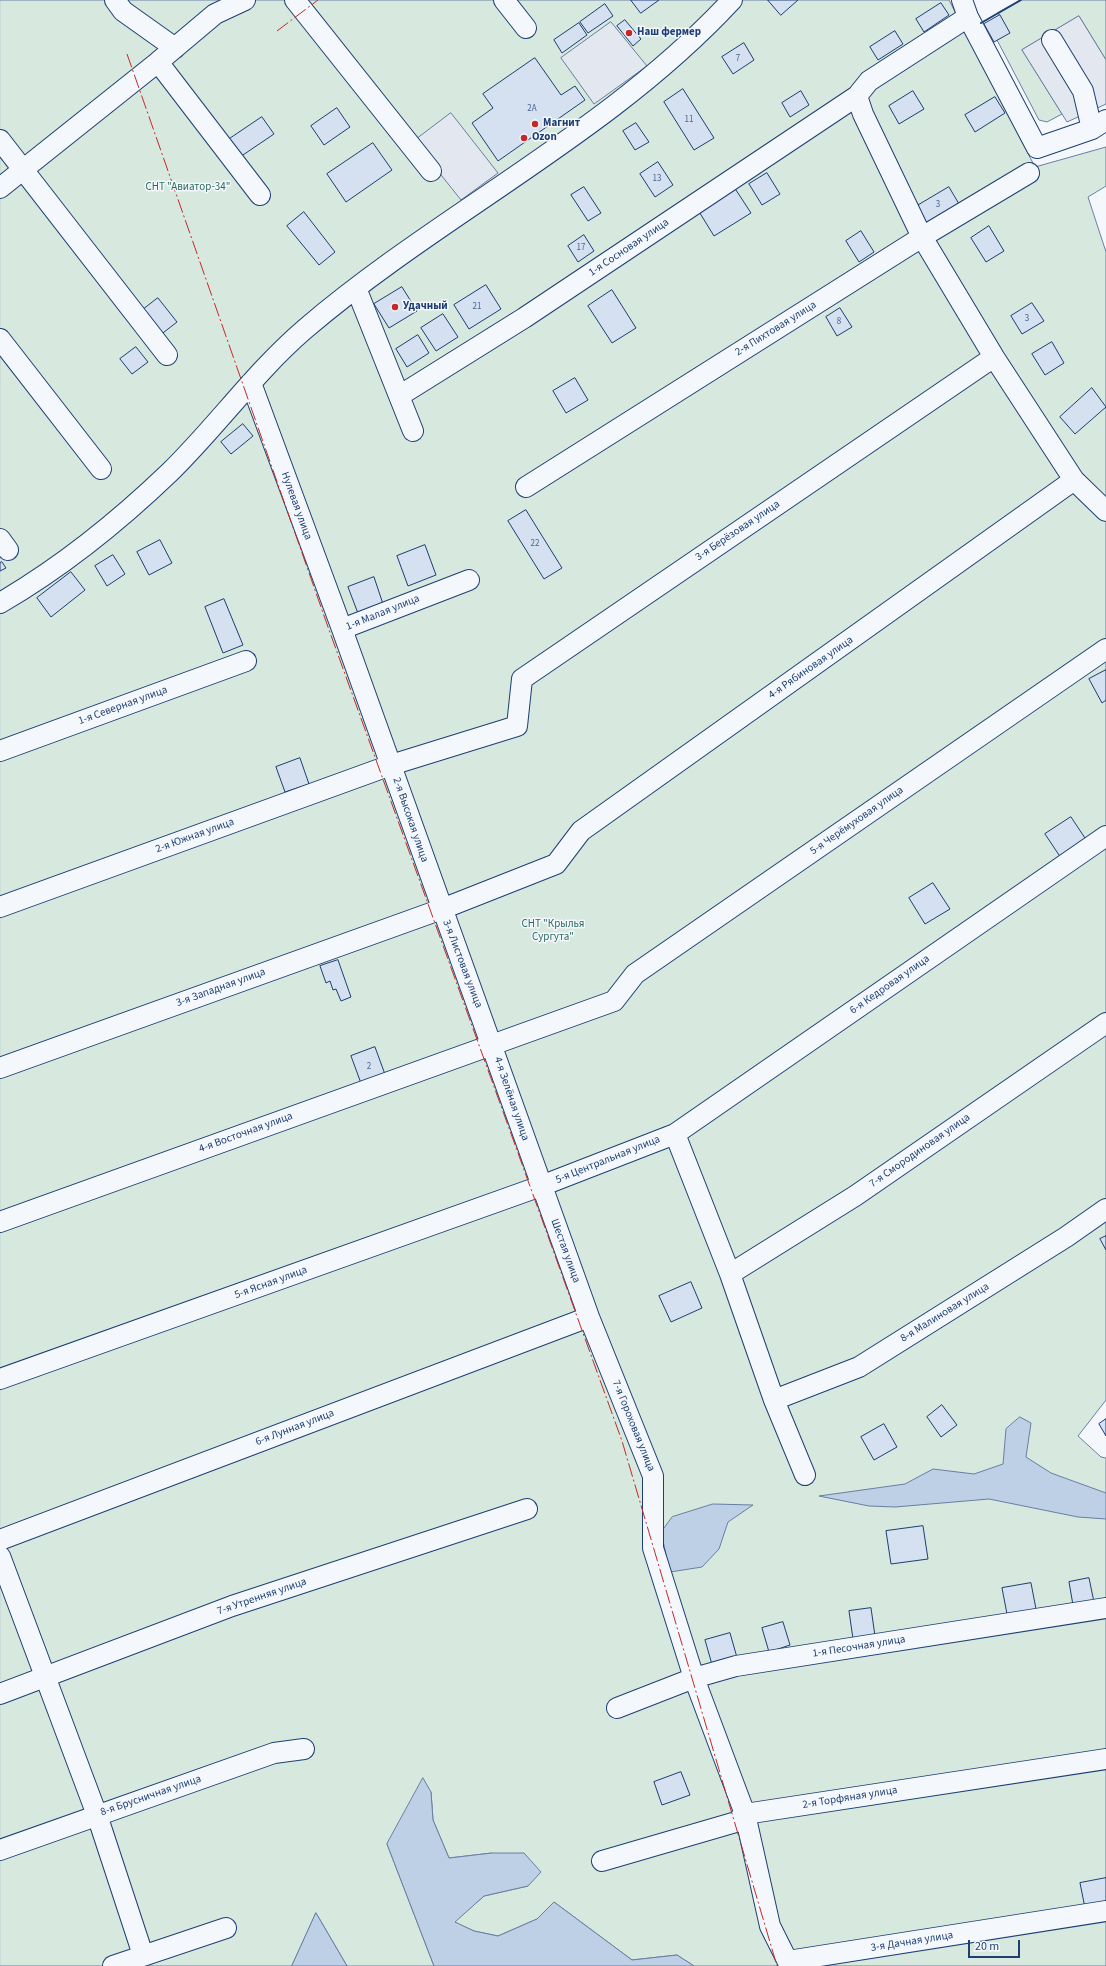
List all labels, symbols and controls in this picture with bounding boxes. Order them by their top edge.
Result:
place label: Наш фермер [637,26,701,40]
marker: Наш фермер [624,28,634,38]
house number: 7 [736,54,740,64]
house number: 2А [527,104,537,114]
house number: 11 [685,115,693,125]
place label: Магнит [543,117,580,131]
marker: Магнит [530,119,540,129]
place label: Ozon [532,131,557,145]
marker: Ozon [519,133,529,143]
house number: 13 [653,174,661,184]
park label: СНТ "Авиатор-34" [146,181,230,195]
house number: 3 [936,200,940,210]
street label: 1-я Сосновая улица [586,216,672,280]
house number: 17 [577,243,585,253]
street label: 2-я Пихтовая улица [733,299,819,359]
place label: Удачный [403,300,448,314]
marker: Удачный [390,302,400,312]
house number: 21 [473,302,481,312]
house number: 3 [1025,314,1029,324]
house number: 8 [837,317,841,327]
street label: Нулевая улица [278,470,314,542]
street label: 3-я Берёзовая улица [693,498,783,564]
house number: 22 [531,539,539,549]
street label: 1-я Малая улица [344,592,422,634]
street label: 4-я Рябиновая улица [766,634,856,702]
street label: 1-я Северная улица [77,684,169,728]
street label: 2-я Высокая улица [389,776,431,864]
street label: 5-я Черёмуховая улица [808,784,906,858]
street label: 2-я Южная улица [154,816,236,856]
street label: 3-я Листовая улица [439,918,485,1010]
park label: CНТ "Крылья Сургута" [522,918,584,944]
street label: 6-я Кедровая улица [848,953,932,1017]
street label: 3-я Западная улица [175,966,267,1010]
street label: 4-я Зелёная улица [490,1055,532,1143]
house number: 2 [367,1062,371,1072]
street label: 4-я Восточная улица [197,1110,295,1156]
street label: 7-я Смородиновая улица [867,1111,973,1191]
street label: 5-я Центральная улица [554,1133,662,1187]
street label: Шестая улица [547,1217,583,1285]
street label: 5-я Ясная улица [233,1264,309,1302]
street label: 8-я Малиновая улица [898,1280,992,1346]
street label: 7-я Гороховая улица [609,1378,657,1474]
street label: 6-я Лунная улица [254,1407,336,1449]
street label: 7-я Утренняя улица [216,1576,308,1618]
street label: 1-я Песочная улица [812,1633,906,1661]
street label: 8-я Брусничная улица [99,1773,203,1819]
street label: 2-я Торфяная улица [802,1784,898,1812]
street label: 3-я Дачная улица [870,1929,954,1955]
scale bar [970,1932,1022,1958]
text: 20 m [975,1938,999,1955]

